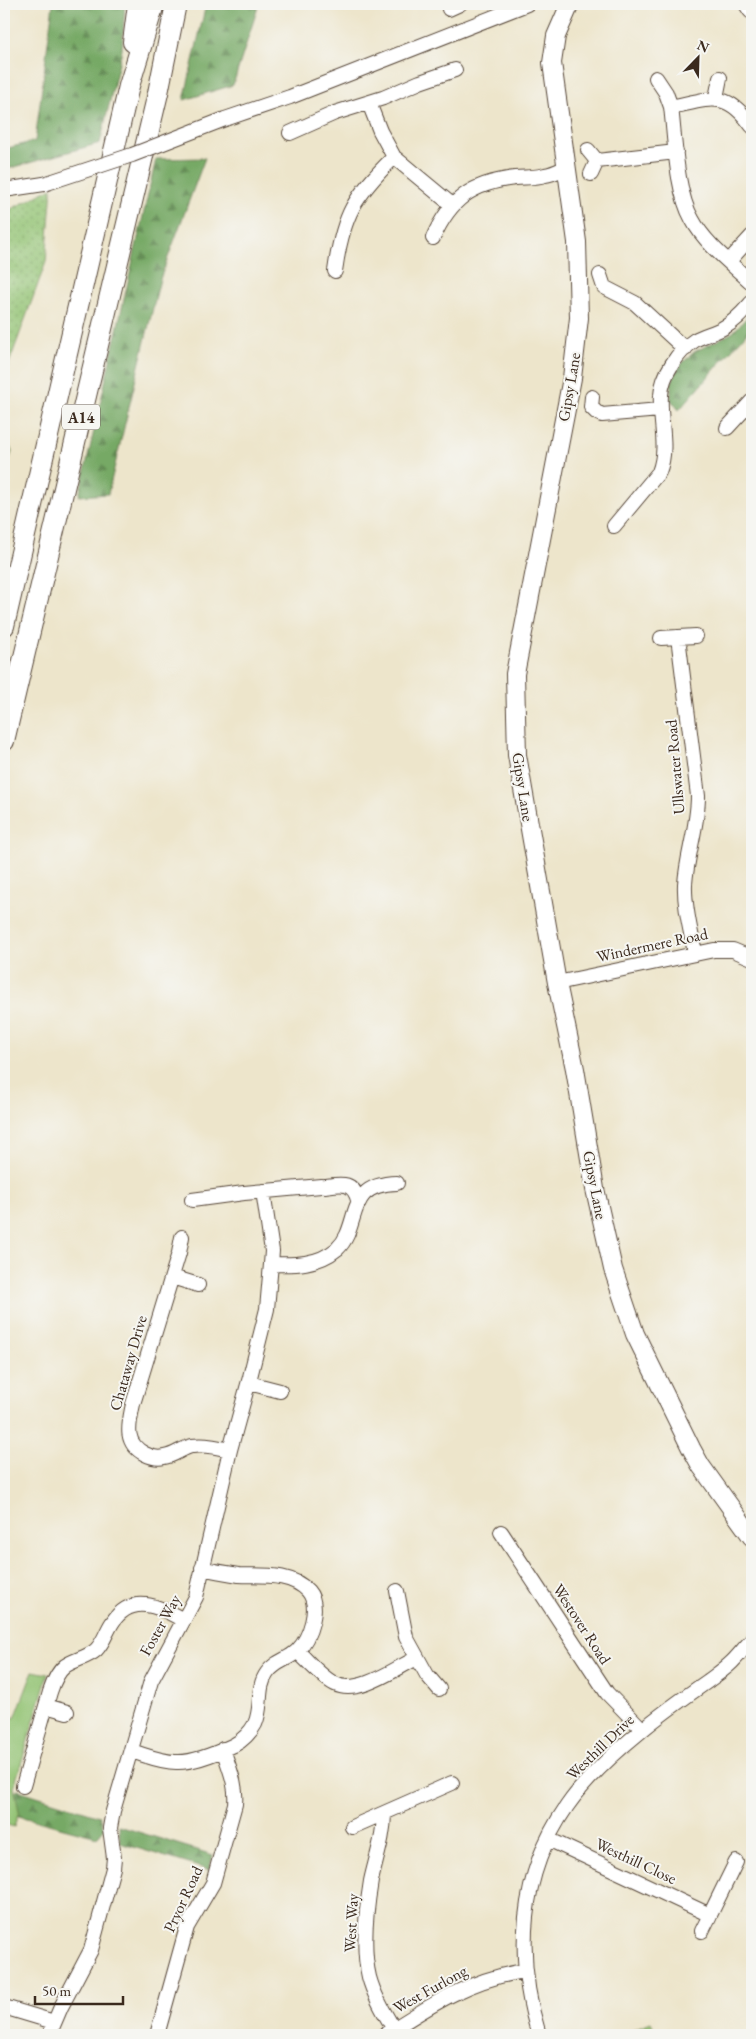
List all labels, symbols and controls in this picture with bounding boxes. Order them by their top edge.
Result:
north arrow [674,32,724,82]
text: N [694,36,712,57]
street label: Gipsy Lane [553,351,585,423]
road number: A14 [62,404,100,430]
street label: Ullswater Road [660,718,690,815]
street label: Gipsy Lane [507,751,539,823]
street label: Windermere Road [594,923,710,967]
street label: Gipsy Lane [578,1149,612,1221]
street label: Chataway Drive [104,1313,152,1413]
street label: Westover Road [548,1580,616,1669]
street label: Foster Way [135,1590,186,1659]
street label: Westhill Drive [562,1709,638,1785]
street label: Westhill Close [592,1833,680,1889]
street label: Pryor Road [159,1862,208,1935]
street label: West Way [339,1892,363,1953]
street label: West Furlong [389,1959,472,2018]
scale bar [35,1974,122,2006]
text: 50 m [42,1981,71,2000]

